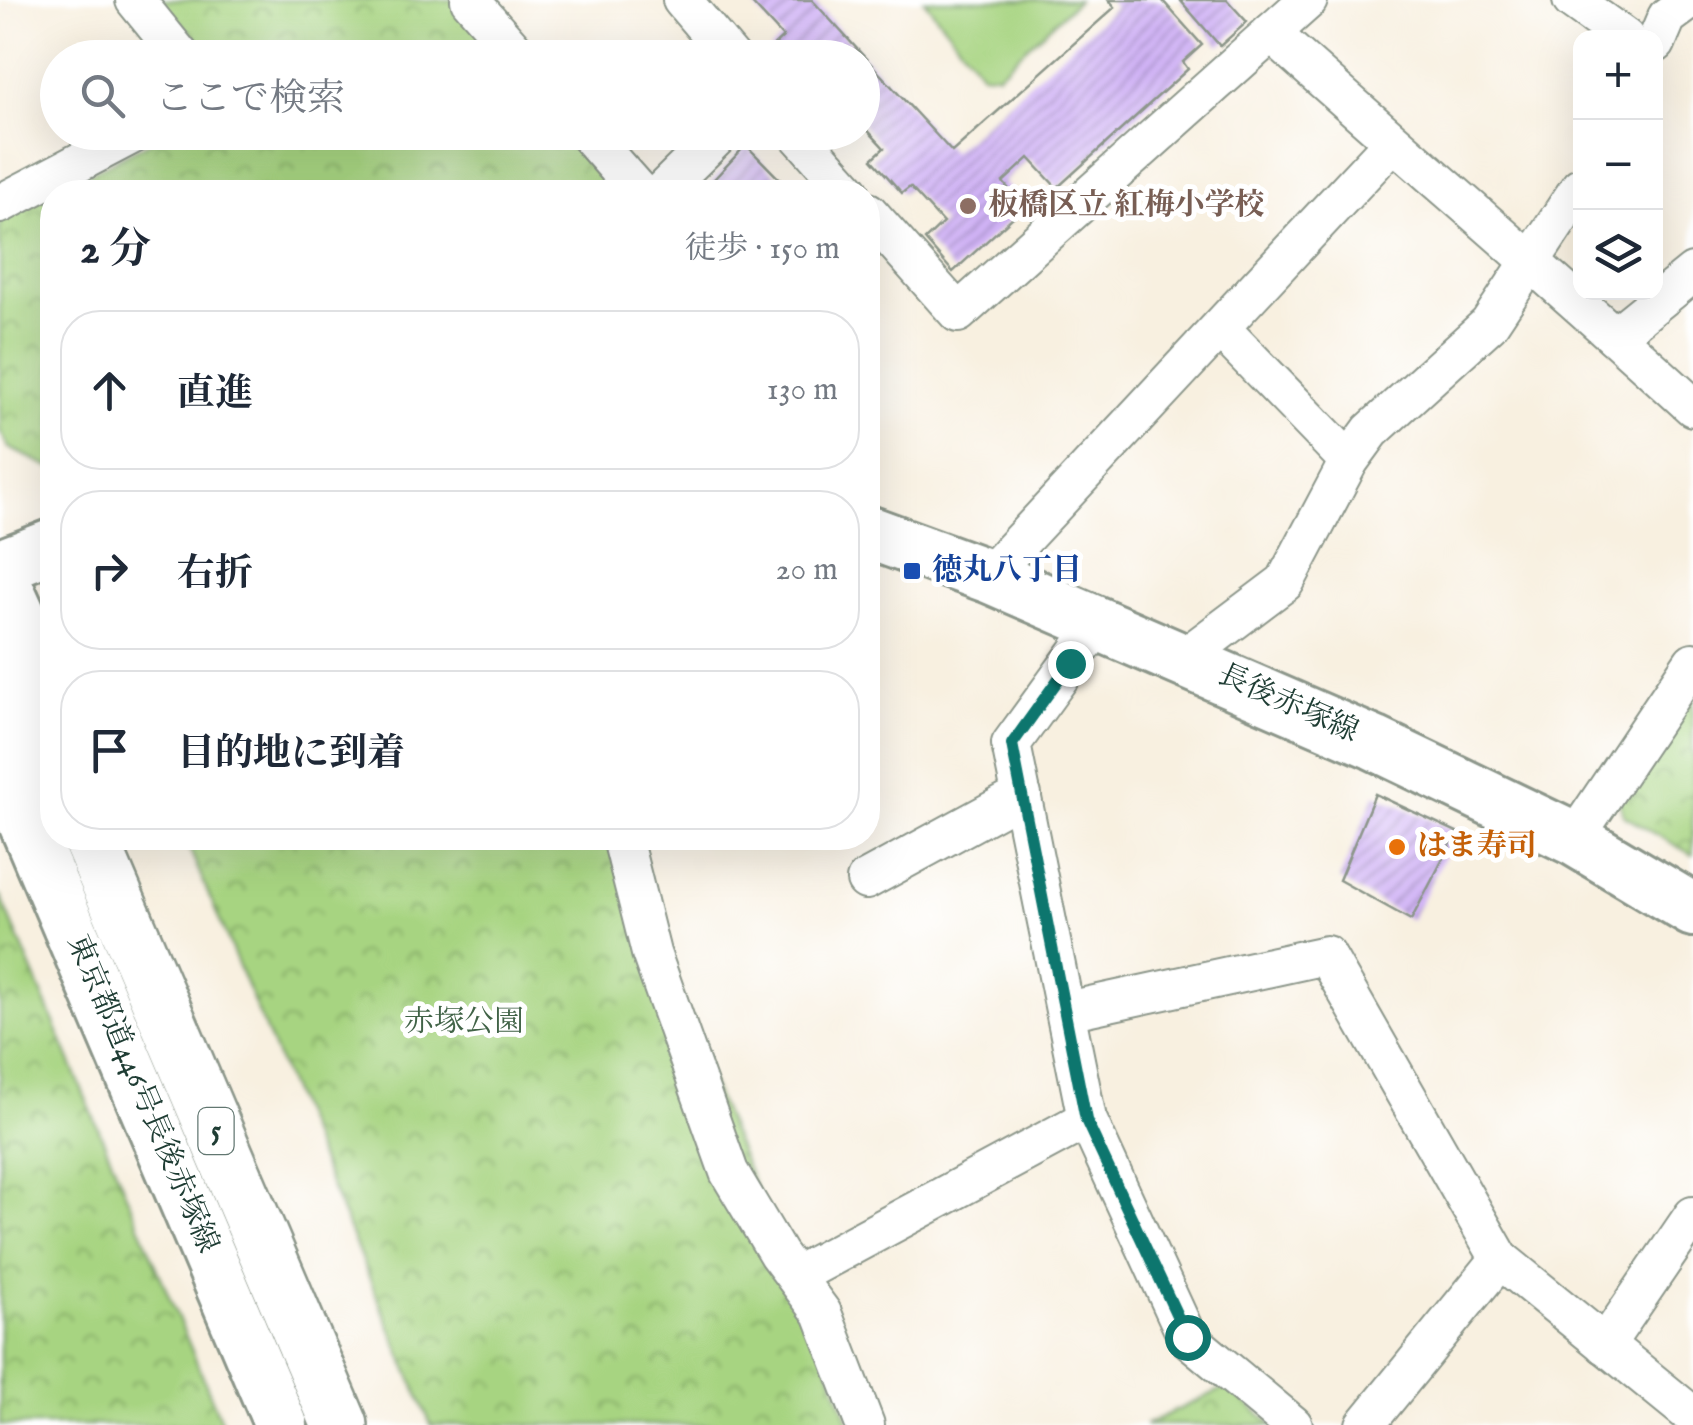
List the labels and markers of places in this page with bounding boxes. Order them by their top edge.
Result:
place label: 板橋区立 紅梅小学校 [988,187,1265,225]
marker: 板橋区立 紅梅小学校 [957,195,979,217]
place label: 徳丸八丁目 [932,552,1082,590]
marker: 徳丸八丁目 [901,560,923,582]
place label: はま寿司 [1417,828,1537,866]
marker: はま寿司 [1386,836,1408,858]

